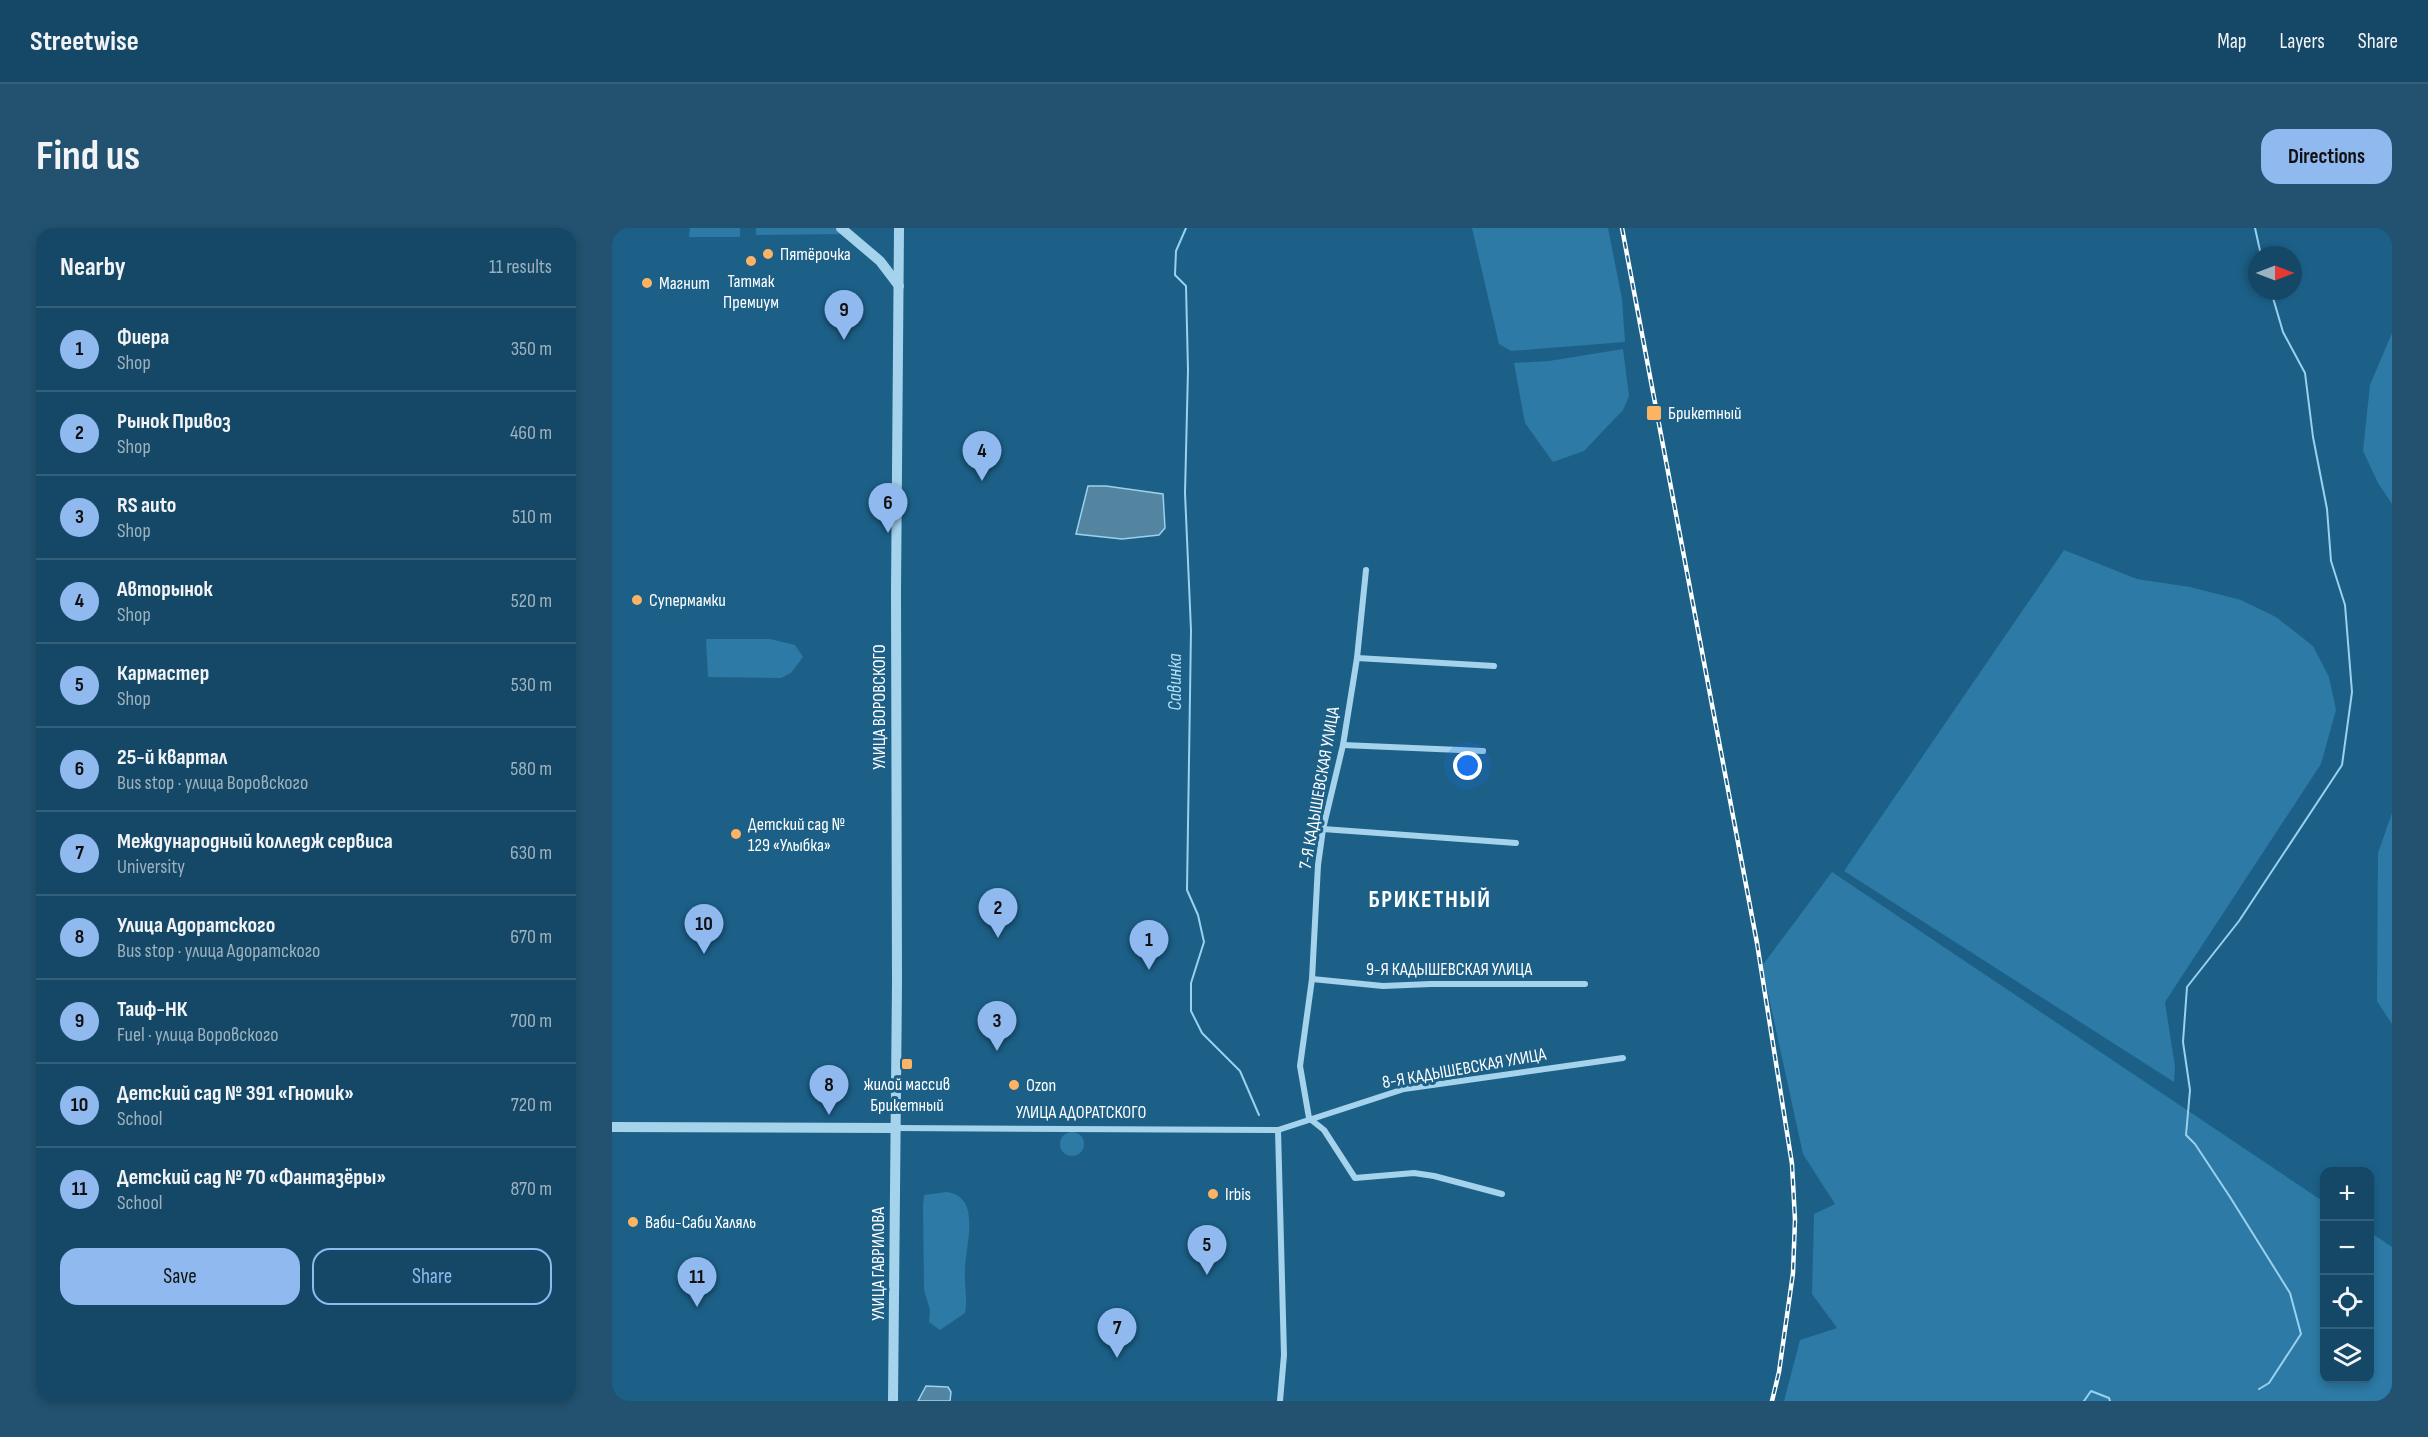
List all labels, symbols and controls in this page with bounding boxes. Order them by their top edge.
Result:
text: Streetwise [30,25,139,58]
text: Map [2217,29,2246,54]
text: Layers [2279,29,2325,54]
text: Share [2358,29,2398,54]
button: Directions [2261,129,2392,184]
text: Find us [36,131,140,182]
place label: Пятёрочка [780,244,851,265]
north arrow [2248,246,2302,300]
marker: Пятёрочка [761,247,775,261]
text: Nearby [60,252,126,283]
marker: Татмак Премиум [744,254,758,268]
text: 11 results [489,255,552,279]
place label: Татмак Премиум [723,271,779,313]
place label: Магнит [659,273,710,294]
marker: Магнит [640,276,654,290]
pin: 9 [824,291,864,340]
text: Фиера [117,324,169,351]
text: 1 [76,337,83,361]
text: 350 m [511,337,552,361]
text: Shop [117,351,151,375]
place label: Брикетный [1668,403,1742,424]
marker: Брикетный [1645,404,1663,422]
text: Рынок Привоз [117,408,231,435]
text: 2 [75,421,84,445]
text: 460 m [510,421,552,445]
pin: 4 [962,432,1001,481]
text: Shop [117,435,151,459]
pin: 6 [868,484,908,533]
text: RS auto [117,492,176,519]
text: 3 [75,505,84,529]
text: 510 m [512,505,552,529]
text: Shop [117,519,151,543]
text: Авторынок [117,576,213,603]
text: 4 [75,589,84,613]
text: 520 m [511,589,552,613]
place label: Супермамки [649,590,726,611]
marker: Супермамки [630,593,644,607]
text: Shop [117,603,151,627]
street label: УЛИЦА ВОРОВСКОГО [869,644,890,770]
water label: Савинка [1163,653,1187,711]
text: Кармастер [117,660,209,687]
text: 5 [75,673,84,697]
text: 530 m [511,673,552,697]
text: Shop [117,687,151,711]
street label: 7-Я КАДЫШЕВСКАЯ УЛИЦА [1295,705,1344,871]
text: 25-й квартал [117,744,227,771]
your location [1453,751,1482,780]
text: 6 [75,757,84,781]
text: 580 m [510,757,552,781]
text: Bus stop · улица Воровского [117,771,308,795]
place label: Детский сад № 129 «Улыбка» [748,814,845,856]
marker: Детский сад № 129 «Улыбка» [729,827,743,841]
text: Международный колледж сервиса [117,828,393,855]
text: 7 [75,841,84,865]
text: 630 m [510,841,552,865]
text: University [117,855,185,879]
district label: БРИКЕТНЫЙ [1369,885,1491,914]
pin: 2 [978,888,1018,938]
pin: 10 [684,904,724,954]
text: Улица Адоратского [117,912,275,939]
pin: 1 [1130,920,1168,970]
text: 8 [75,925,84,949]
text: 670 m [510,925,552,949]
text: Bus stop · улица Адоратского [117,939,320,963]
street label: 9-Я КАДЫШЕВСКАЯ УЛИЦА [1366,959,1532,980]
text: Таиф-НК [117,996,187,1023]
pin: 3 [978,1002,1016,1051]
text: 9 [75,1009,84,1033]
text: 700 m [510,1009,552,1033]
text: Fuel · улица Воровского [117,1023,279,1047]
street label: 8-Я КАДЫШЕВСКАЯ УЛИЦА [1380,1044,1548,1093]
marker: жилой массив Брикетный [900,1057,914,1071]
pin: 8 [810,1066,848,1115]
place label: жилой массив Брикетный [864,1074,950,1116]
place label: Ozon [1026,1075,1056,1096]
marker: Ozon [1007,1078,1021,1092]
text: Детский сад № 391 «Гномик» [117,1080,354,1107]
text: 10 [71,1093,88,1117]
text: 720 m [511,1093,552,1117]
street label: УЛИЦА АДОРАТСКОГО [1016,1102,1146,1123]
text: School [117,1107,162,1131]
text: Детский сад № 70 «Фантазёры» [117,1164,386,1191]
map controls [2320,1167,2374,1383]
button: + [2320,1167,2374,1221]
text: 11 [72,1177,87,1201]
text: 870 m [510,1177,552,1201]
place label: Irbis [1225,1184,1251,1205]
marker: Irbis [1206,1187,1220,1201]
text: School [117,1191,162,1215]
street label: УЛИЦА ГАВРИЛОВА [868,1207,889,1321]
place label: Ваби-Саби Халяль [645,1212,756,1233]
marker: Ваби-Саби Халяль [626,1215,640,1229]
button: − [2320,1221,2374,1275]
pin: 5 [1188,1226,1226,1275]
button: Save [60,1248,300,1305]
button: Share [312,1248,552,1305]
pin: 11 [678,1258,716,1307]
button: locate [2320,1275,2374,1329]
pin: 7 [1098,1308,1136,1358]
button: layers [2320,1329,2374,1383]

